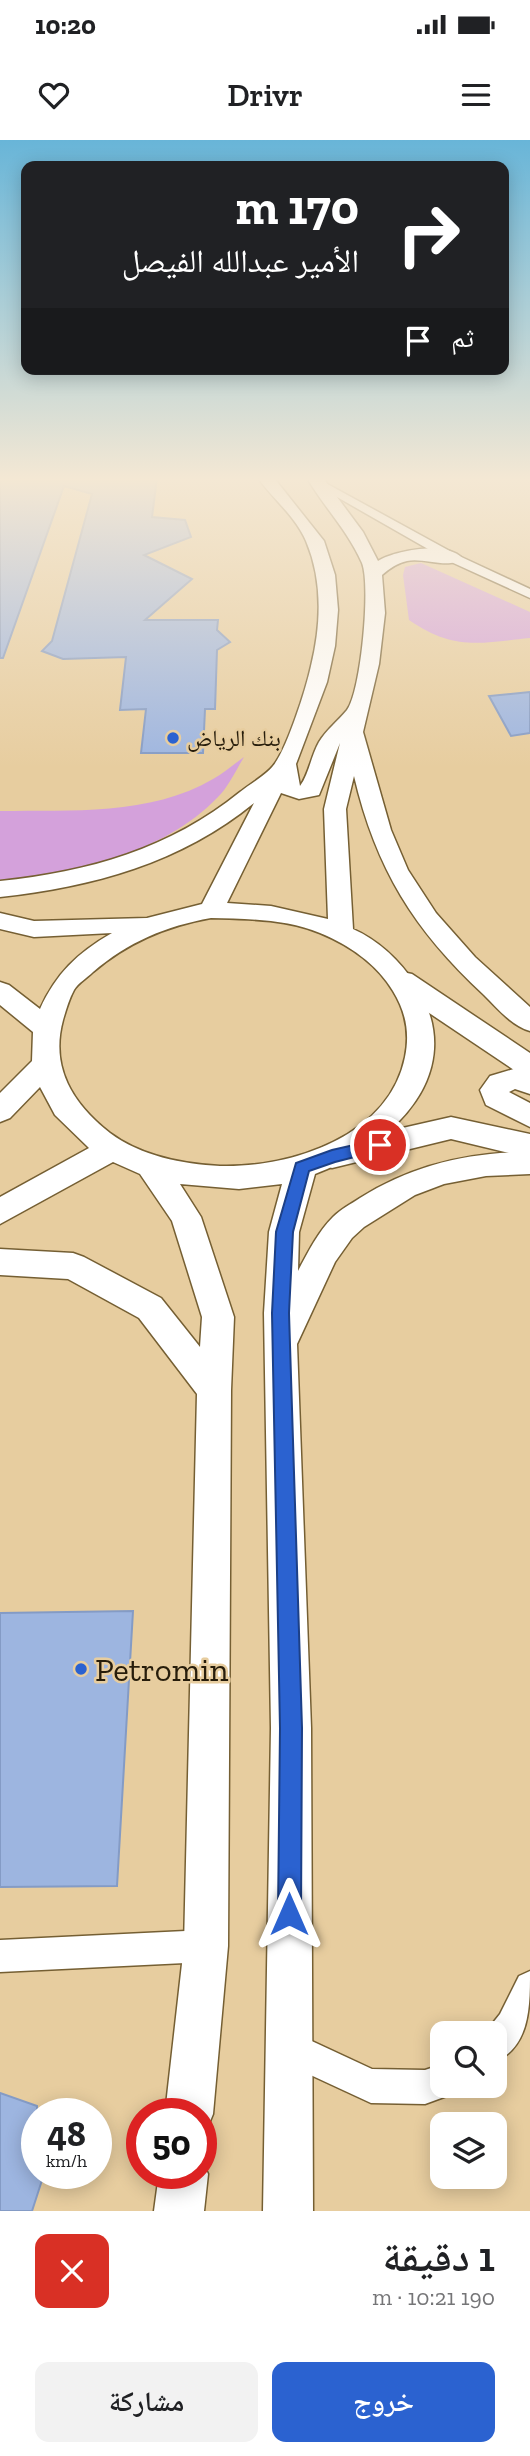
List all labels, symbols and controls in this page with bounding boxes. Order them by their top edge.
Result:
text: 10:20 [35,9,96,41]
icon: heart [35,76,73,114]
text: Drivr [227,76,303,114]
icon: menu [457,76,495,114]
text: 170 m [236,178,359,237]
icon: right [383,189,474,280]
text: الأمير عبدالله الفيصل [122,242,359,280]
icon: arrive [399,322,437,360]
text: ثم [451,322,474,354]
place label: بنك الرياض [187,724,281,752]
marker: بنك الرياض [165,730,181,746]
pin [350,1115,410,1175]
icon: arrive [361,1126,399,1164]
place label: Petromin [95,1650,228,1689]
marker: Petromin [73,1661,89,1677]
position arrow [252,1877,326,1951]
map controls [430,2021,507,2189]
button: search [430,2021,507,2098]
speed limit sign: 50 [126,2098,217,2189]
button: layers [430,2112,507,2189]
text: 48 [47,2113,86,2155]
text: km/h [46,2150,87,2172]
text: 1 دقيقة [383,2231,495,2282]
button: close [35,2234,109,2308]
text: 190 m · 10:21 [372,2283,495,2311]
button: مشاركة [35,2362,258,2442]
button: خروج [272,2362,495,2442]

